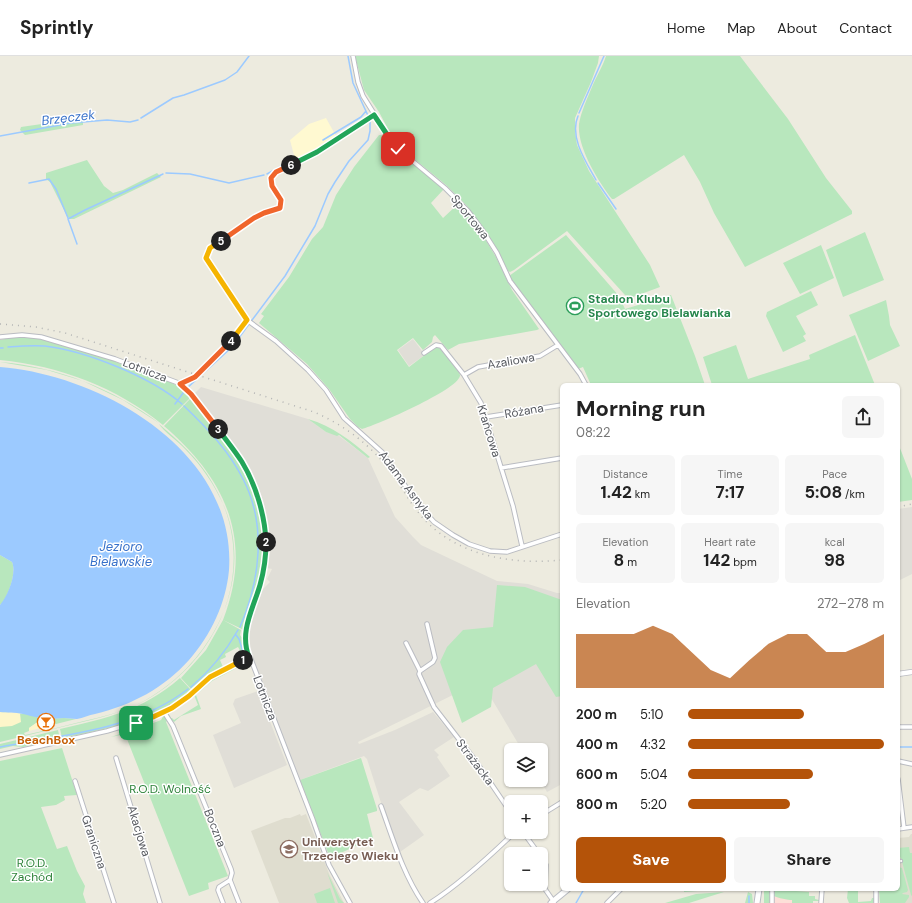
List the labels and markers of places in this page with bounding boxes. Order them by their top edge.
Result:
pin [381,132,415,166]
pin: 6 [281,155,301,175]
pin: 5 [211,231,231,251]
place label: Stadion Klubu Sportowego Bielawianka [588,291,731,321]
sports icon: Stadion Klubu Sportowego Bielawianka [565,296,585,316]
pin: 4 [221,331,241,351]
pin: 3 [208,419,228,439]
pin: 2 [256,532,276,552]
pin: 1 [233,650,253,670]
pin [119,706,153,740]
bar icon: BeachBox [36,712,56,732]
place label: BeachBox [17,732,75,748]
place label: Uniwersytet Trzeciego Wieku [302,834,398,864]
school or university icon: Uniwersytet Trzeciego Wieku [279,839,299,859]

